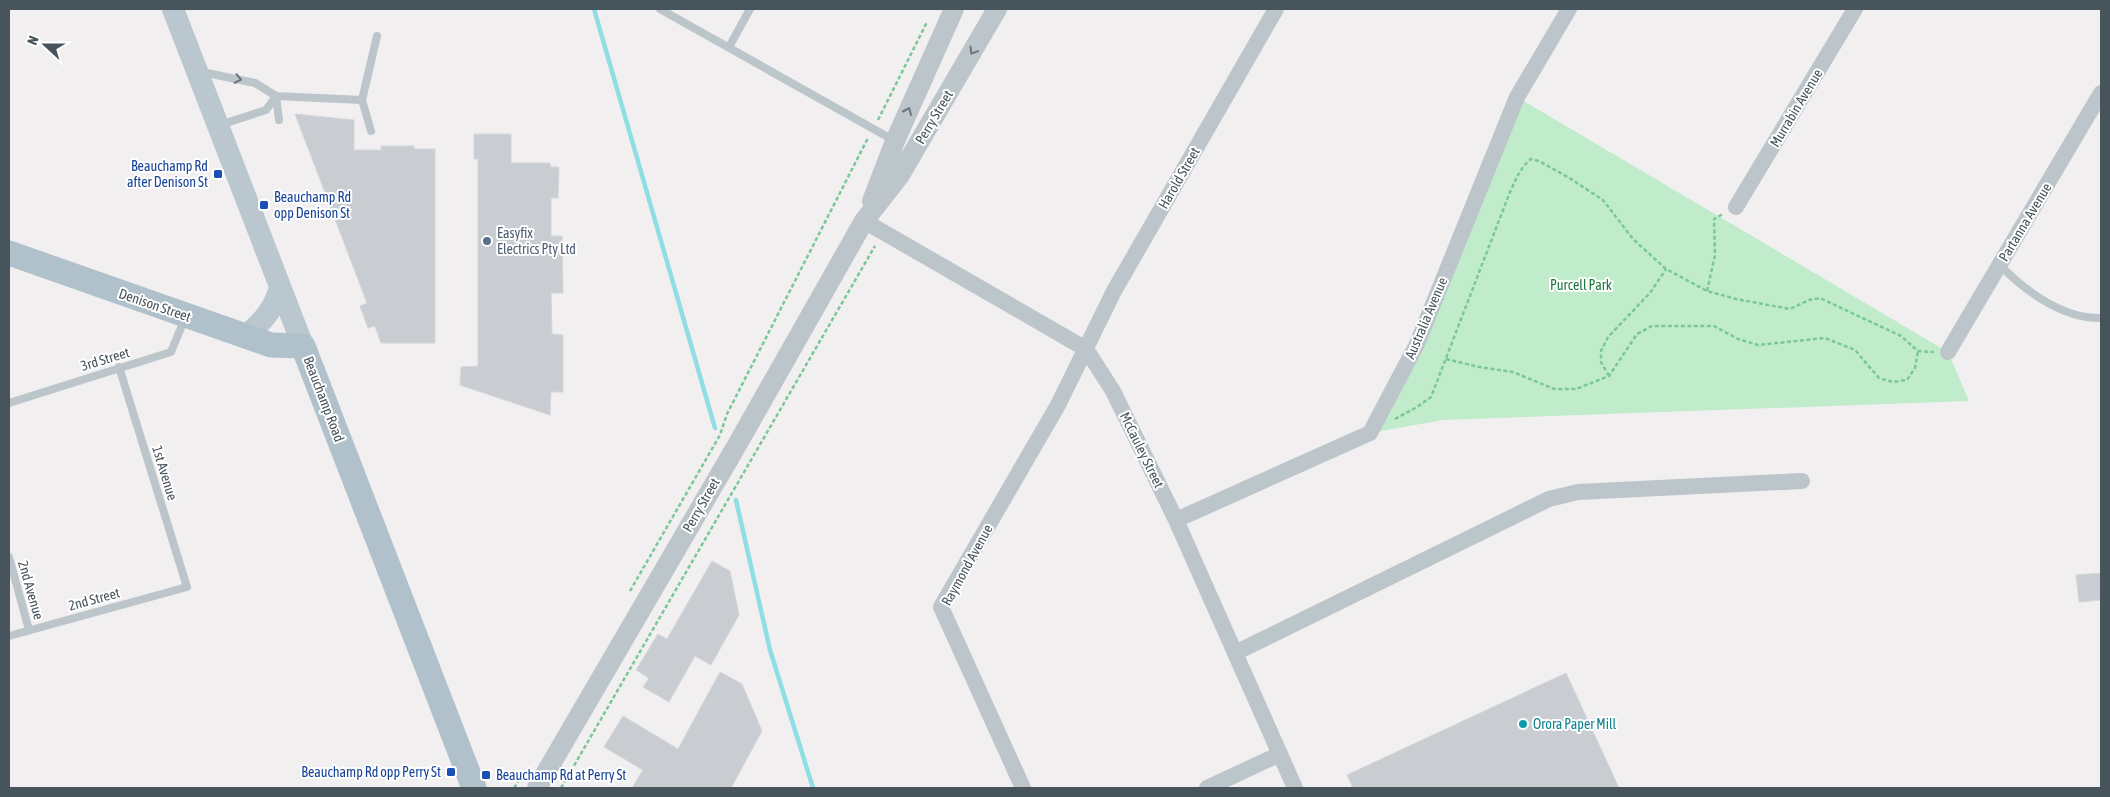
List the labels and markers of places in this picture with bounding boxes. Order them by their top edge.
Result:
place label: Beauchamp Rd after Denison St [127,158,208,190]
marker: Beauchamp Rd after Denison St [212,168,224,180]
place label: Beauchamp Rd opp Denison St [274,189,351,221]
marker: Beauchamp Rd opp Denison St [258,199,270,211]
place label: Easyfix Electrics Pty Ltd [497,225,576,257]
marker: Easyfix Electrics Pty Ltd [481,235,493,247]
place label: Orora Paper Mill [1533,716,1617,732]
marker: Orora Paper Mill [1517,718,1529,730]
place label: Beauchamp Rd opp Perry St [301,764,441,780]
marker: Beauchamp Rd opp Perry St [445,766,457,778]
place label: Beauchamp Rd at Perry St [496,767,626,783]
marker: Beauchamp Rd at Perry St [480,769,492,781]

